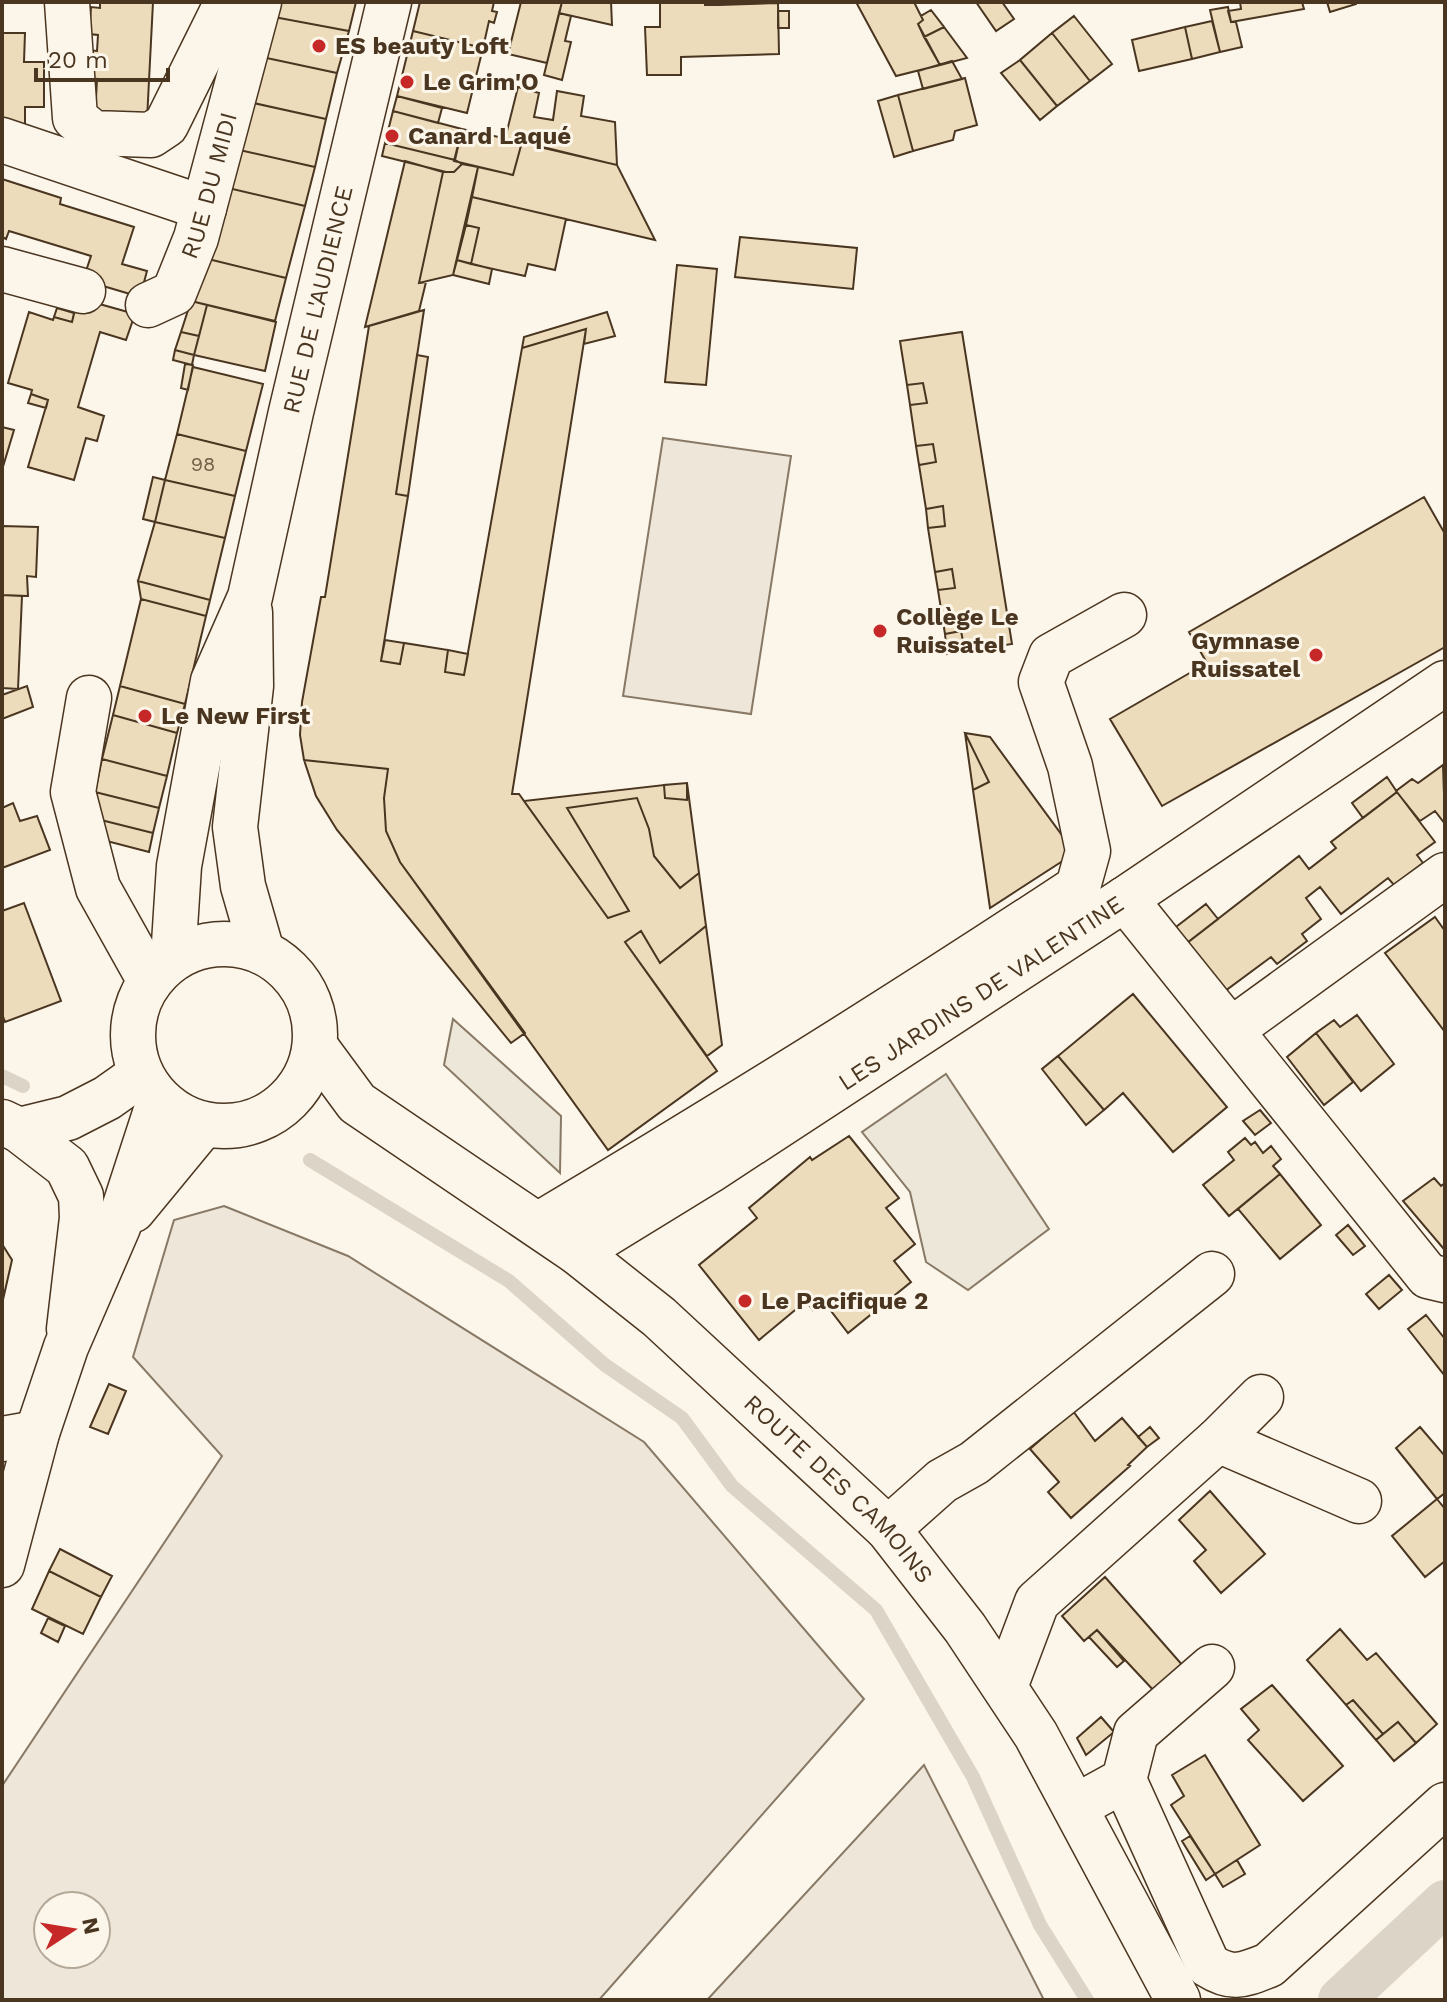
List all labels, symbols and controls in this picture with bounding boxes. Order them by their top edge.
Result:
scale bar [36,32,168,82]
place label: ES beauty Loft [335,32,509,60]
marker: ES beauty Loft [310,37,328,55]
text: 20 m [48,46,108,74]
place label: Le Grim'O [423,68,539,96]
marker: Le Grim'O [398,73,416,91]
street label: RUE DU MIDI [175,109,243,263]
place label: Canard Laqué [408,122,571,150]
marker: Canard Laqué [383,127,401,145]
street label: RUE DE L'AUDIENCE [277,183,359,416]
house number: 98 [191,452,215,476]
place label: Collège Le Ruissatel [896,603,1019,659]
marker: Collège Le Ruissatel [871,622,889,640]
place label: Gymnase Ruissatel [1190,627,1300,683]
marker: Gymnase Ruissatel [1307,646,1325,664]
place label: Le New First [161,702,311,730]
marker: Le New First [136,707,154,725]
street label: LES JARDINS DE VALENTINE [833,890,1129,1096]
place label: Le Pacifique 2 [761,1287,928,1315]
marker: Le Pacifique 2 [736,1292,754,1310]
street label: ROUTE DES CAMOINS [738,1389,939,1589]
north arrow [32,1890,112,1970]
text: N [77,1915,105,1937]

